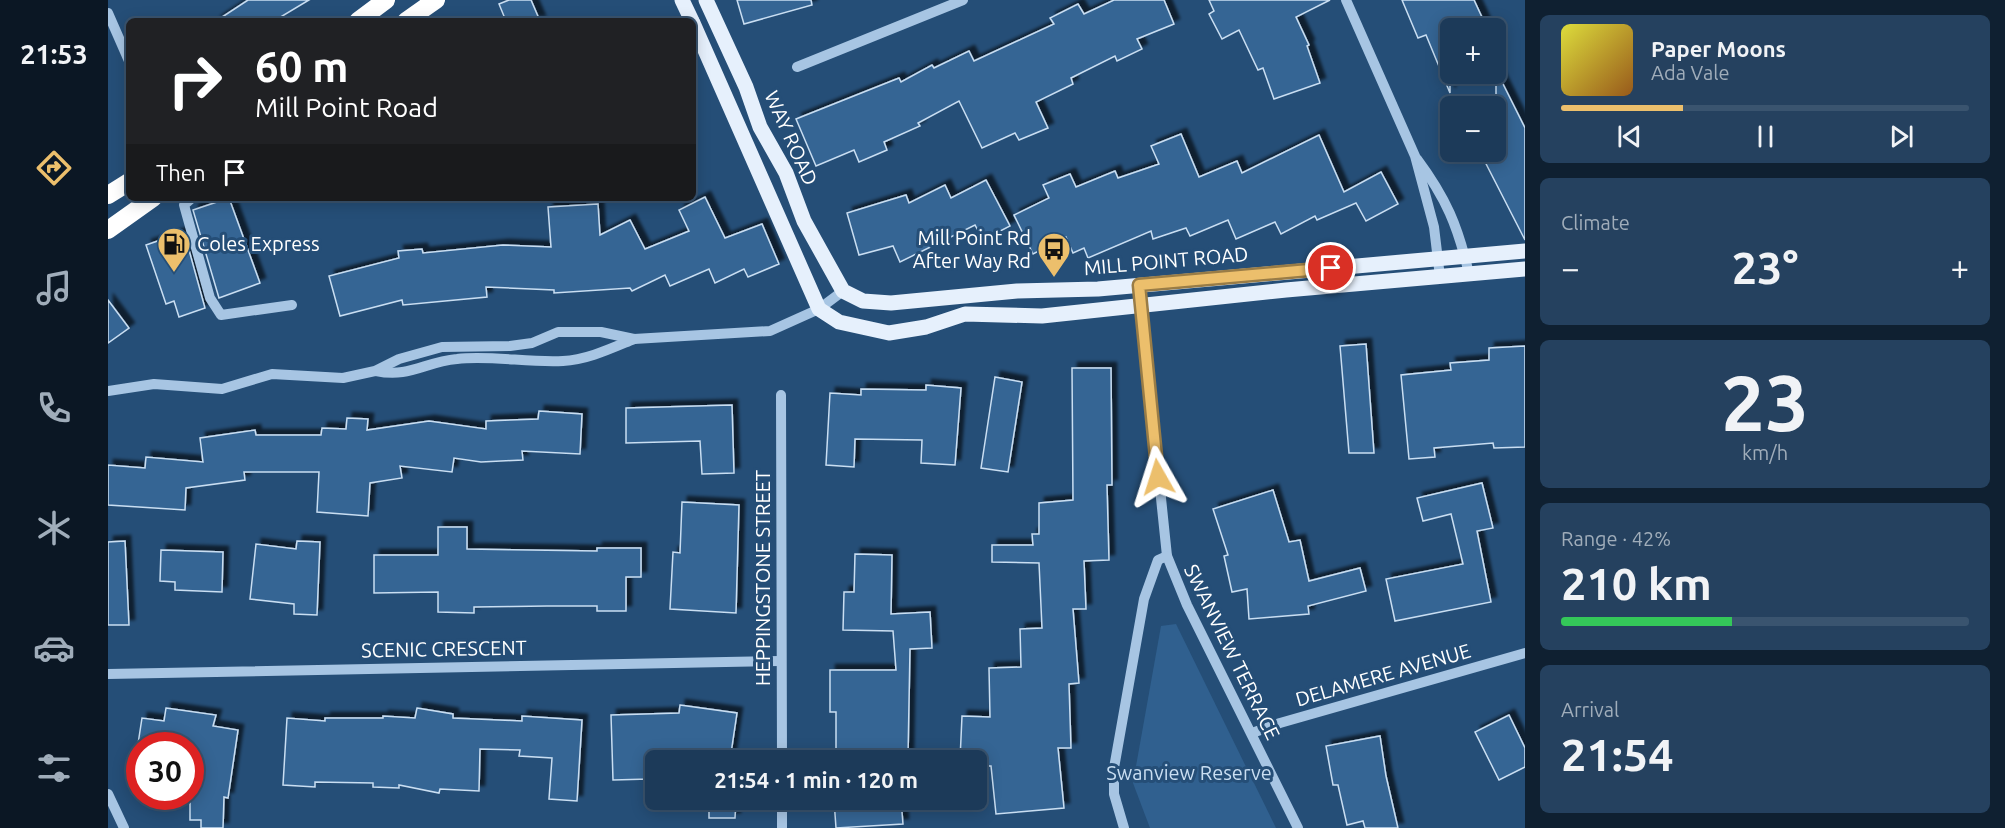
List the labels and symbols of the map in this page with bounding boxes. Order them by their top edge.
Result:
street label: WAY ROAD [760,87,822,189]
fuel station icon: Coles Express [156,226,192,273]
place label: Mill Point Rd After Way Rd [913,226,1031,272]
bus stop icon: Mill Point Rd After Way Rd [1036,231,1072,278]
place label: Coles Express [197,232,320,255]
street label: MILL POINT ROAD [1083,242,1249,279]
pin [1305,242,1356,293]
position arrow [1126,445,1190,509]
street label: HEPPINGSTONE STREET [751,470,774,686]
street label: SWANVIEW TERRACE [1180,560,1285,743]
street label: SCENIC CRESCENT [361,636,527,661]
street label: DELAMERE AVENUE [1293,639,1473,711]
speed limit sign: 30 [126,732,204,810]
park label: Swanview Reserve [1106,761,1272,784]

